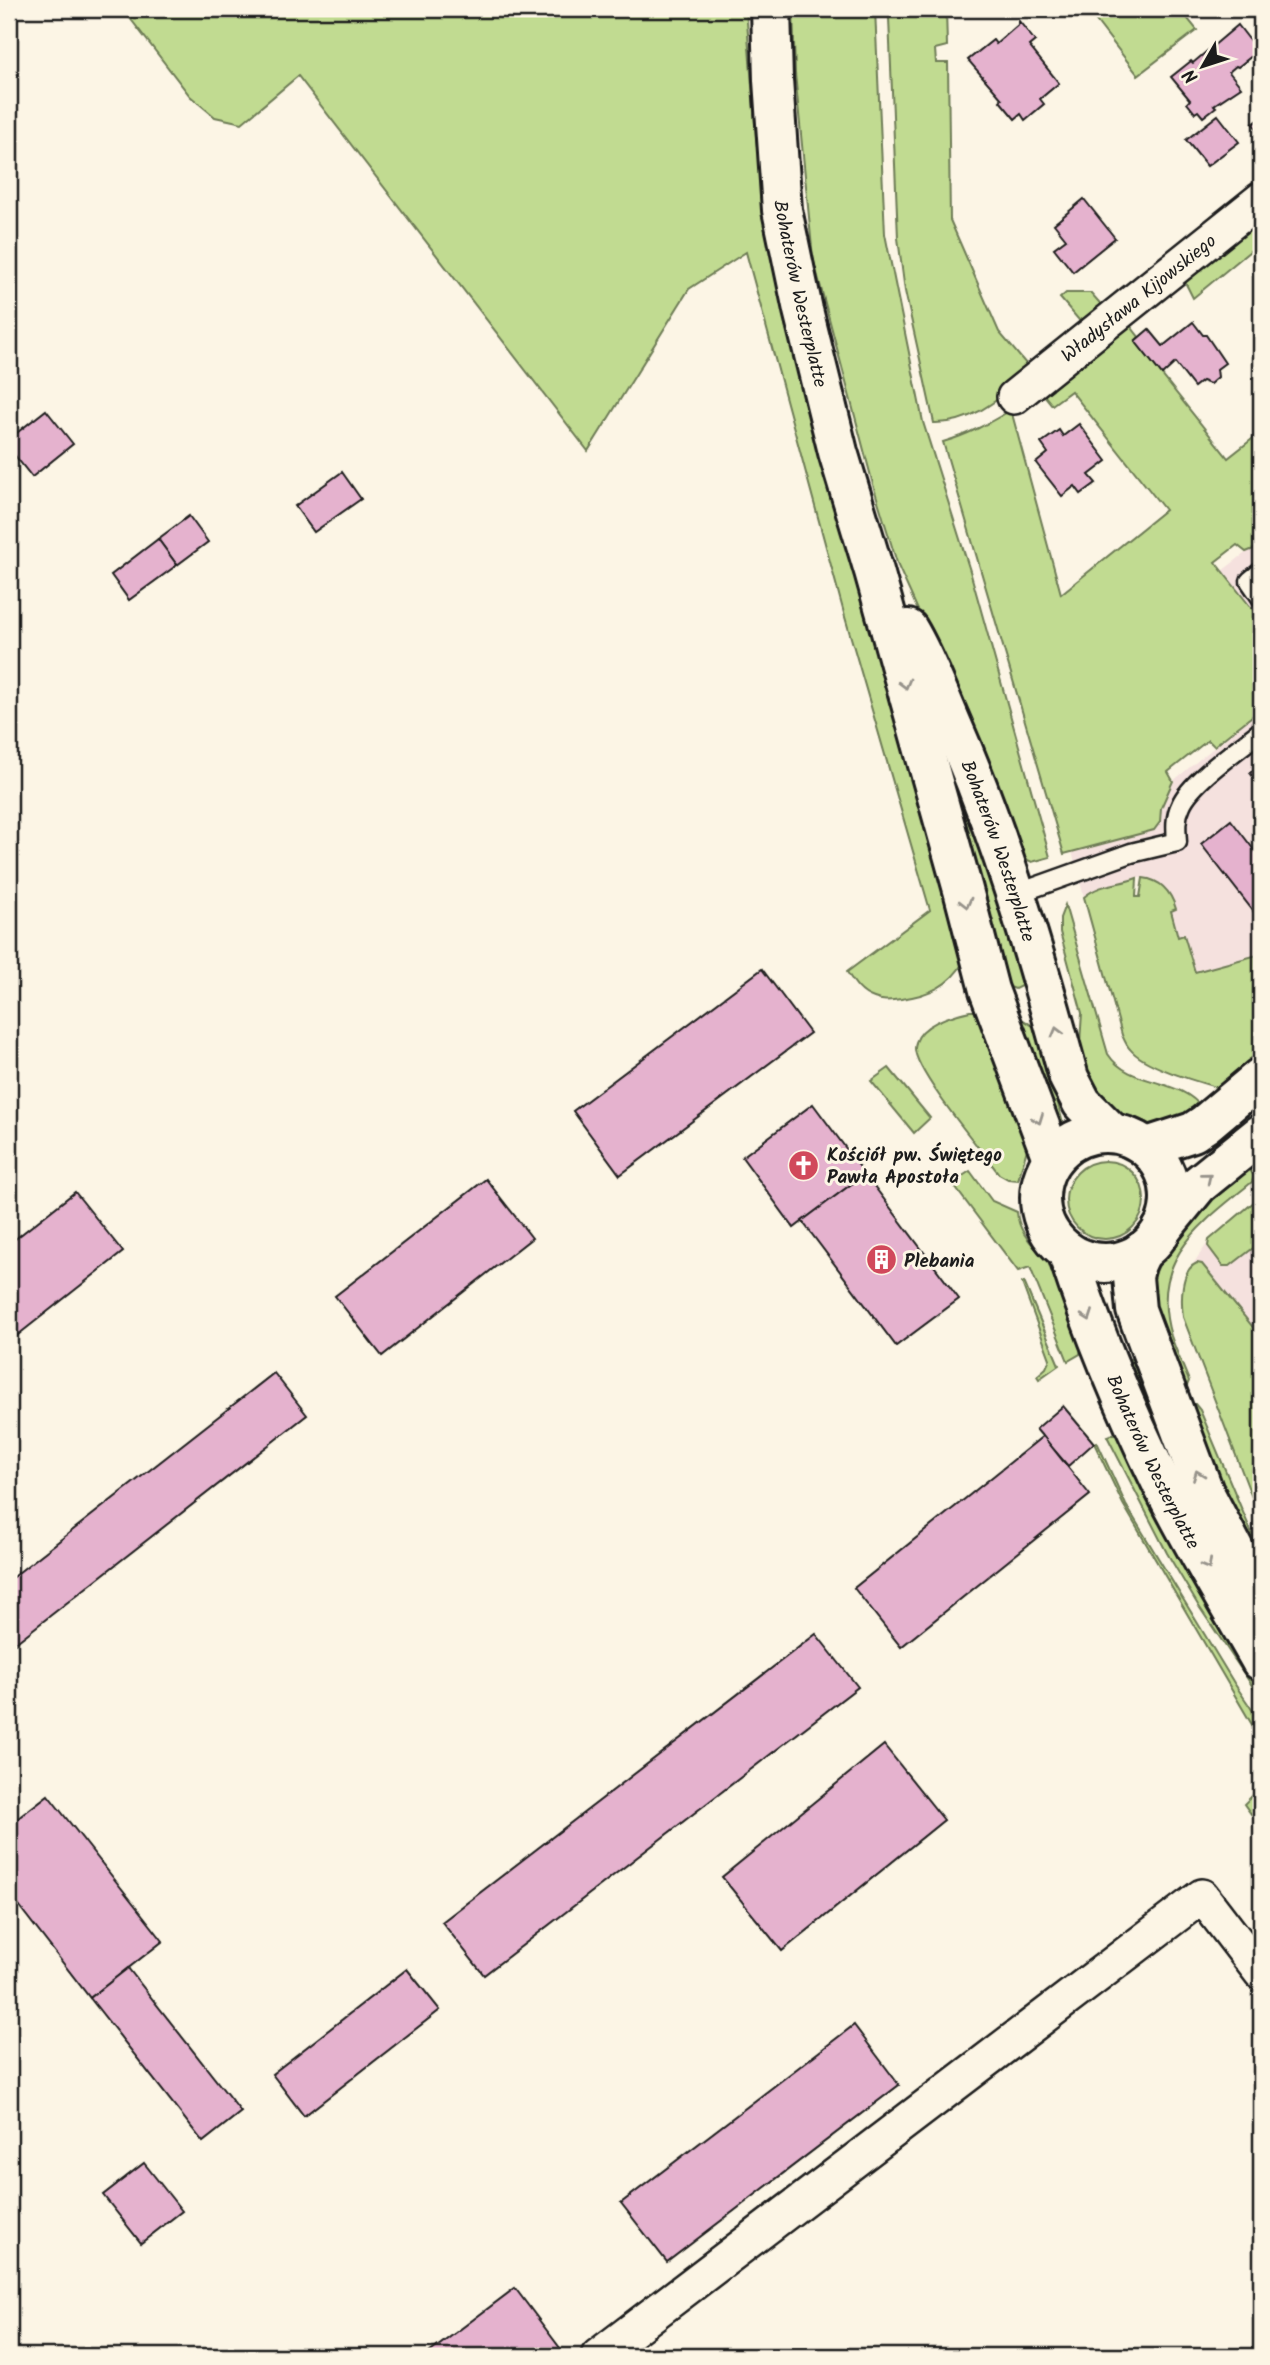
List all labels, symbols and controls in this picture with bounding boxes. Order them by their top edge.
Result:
north arrow [1168,32,1238,102]
text: N [1176,61,1207,90]
street label: Bohaterów Westerplatte [764,199,835,391]
street label: Władysława Kijowskiego [1055,227,1224,371]
one-way arrow [897,678,911,690]
street label: Bohaterów Westerplatte [951,756,1043,946]
one-way arrow [958,897,973,909]
one-way arrow [1050,1026,1065,1038]
one-way arrow [1029,1112,1043,1124]
place label: Kościół pw. Świętego Pawła Apostoła [827,1141,1002,1193]
church icon: Kościół pw. Świętego Pawła Apostoła [787,1148,821,1182]
one-way arrow [1200,1173,1212,1186]
building icon: Plebania [864,1243,898,1277]
place label: Plebania [904,1247,975,1277]
one-way arrow [1080,1310,1094,1322]
street label: Bohaterów Westerplatte [1097,1370,1207,1556]
one-way arrow [1192,1469,1206,1481]
one-way arrow [1199,1558,1212,1571]

